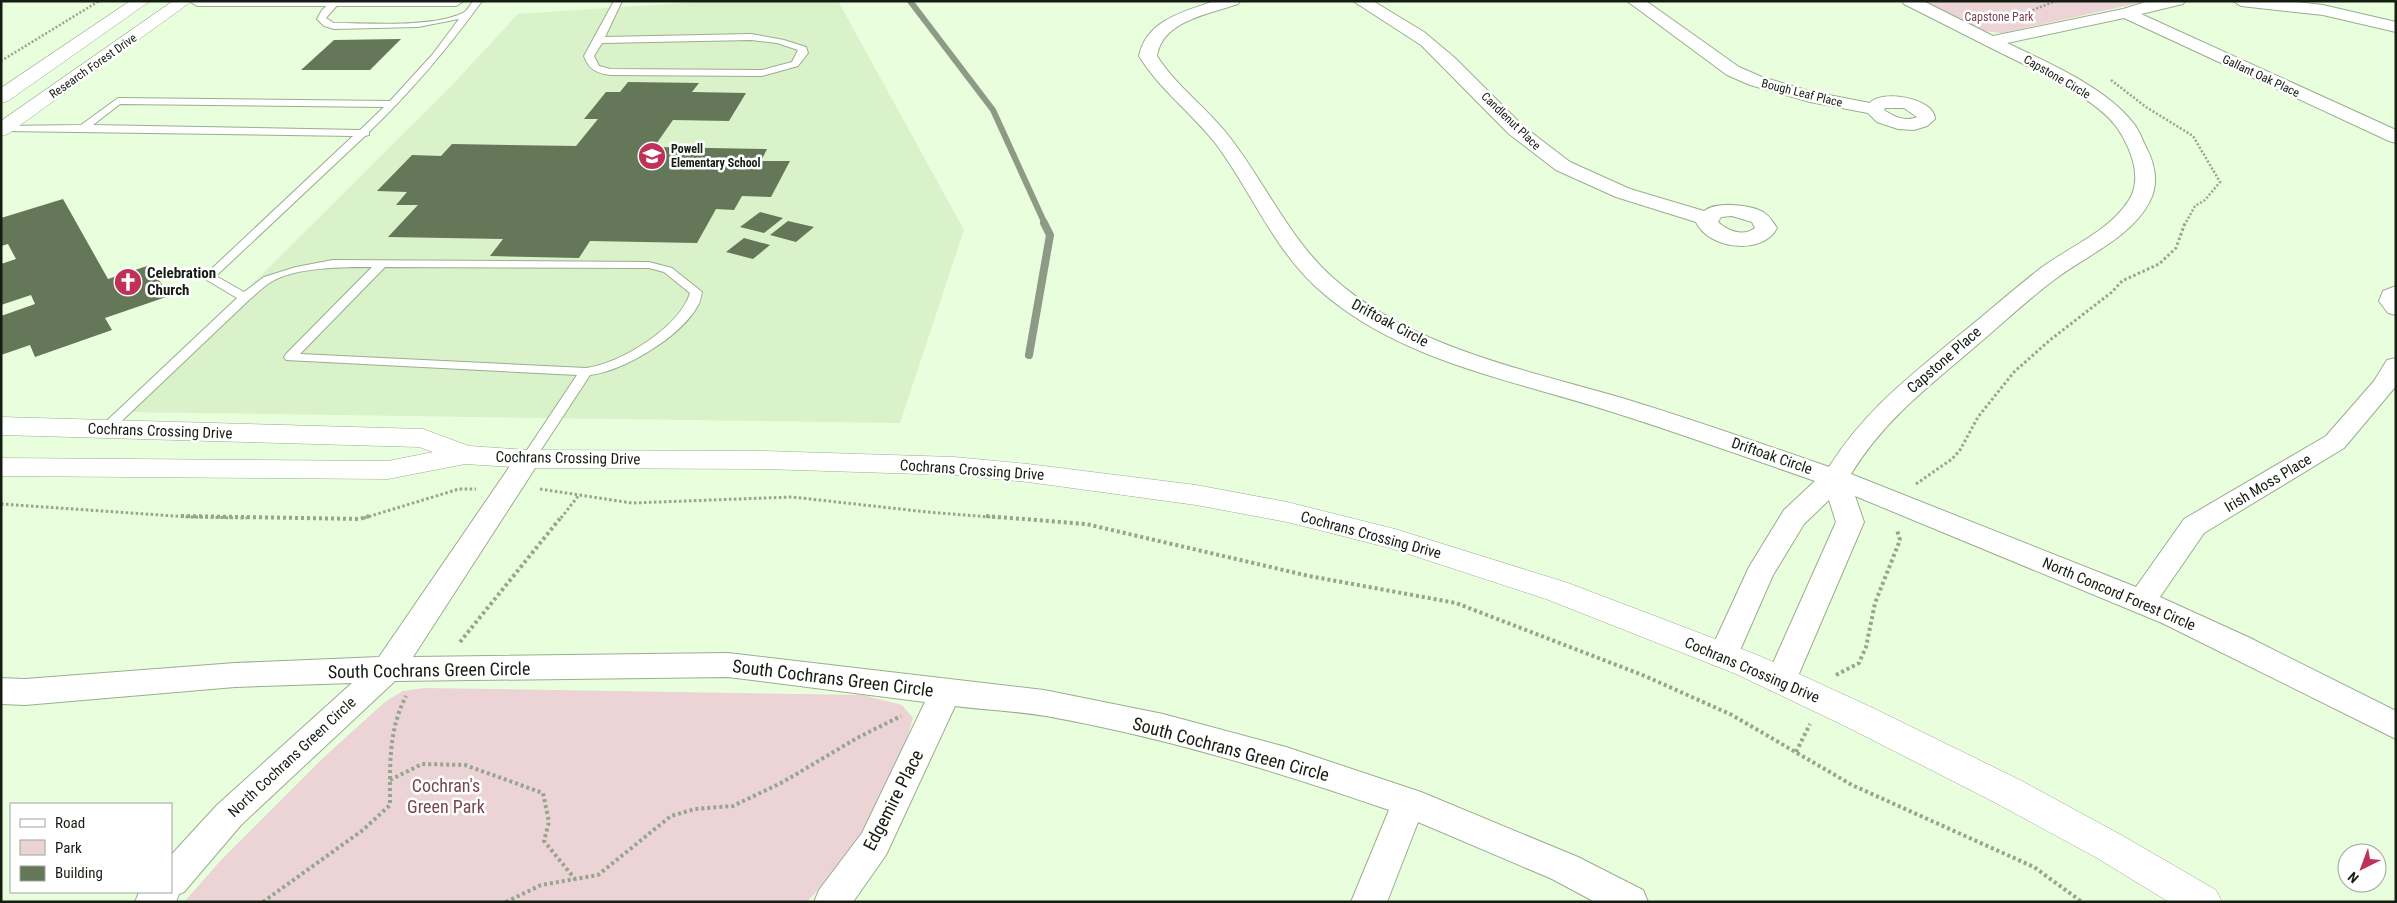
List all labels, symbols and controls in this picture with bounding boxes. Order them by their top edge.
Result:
park label: Capstone Park [1965,10,2034,24]
street label: Research Forest Drive [47,31,140,101]
street label: Capstone Circle [2021,52,2093,102]
street label: Gallant Oak Place [2220,52,2302,100]
street label: Bough Leaf Place [1760,76,1844,110]
street label: Candlenut Place [1478,89,1544,153]
school or university icon: Powell Elementary School [637,141,667,171]
place label: Powell Elementary School [671,142,761,170]
place label: Celebration Church [147,264,216,299]
church icon: Celebration Church [113,267,143,297]
street label: Driftoak Circle [1349,295,1431,351]
street label: Capstone Place [1903,323,1985,397]
street label: Cochrans Crossing Drive [87,419,233,443]
street label: Driftoak Circle [1729,434,1815,478]
street label: Cochrans Crossing Drive [495,448,641,468]
street label: Irish Moss Place [2221,450,2315,516]
street label: Cochrans Crossing Drive [899,456,1045,484]
street label: Cochrans Crossing Drive [1299,508,1443,562]
street label: North Concord Forest Circle [2040,554,2198,634]
street label: Cochrans Crossing Drive [1682,633,1822,707]
street label: South Cochrans Green Circle [731,655,935,701]
street label: South Cochrans Green Circle [328,658,530,682]
street label: North Cochrans Green Circle [224,693,360,821]
street label: South Cochrans Green Circle [1130,713,1332,785]
street label: Edgemire Place [859,746,927,854]
park label: Cochran's Green Park [407,775,485,817]
legend [10,803,172,893]
text: Road [55,814,85,832]
text: Park [55,839,82,857]
north arrow [2337,843,2387,893]
text: Building [55,864,103,882]
text: N [2345,869,2362,886]

